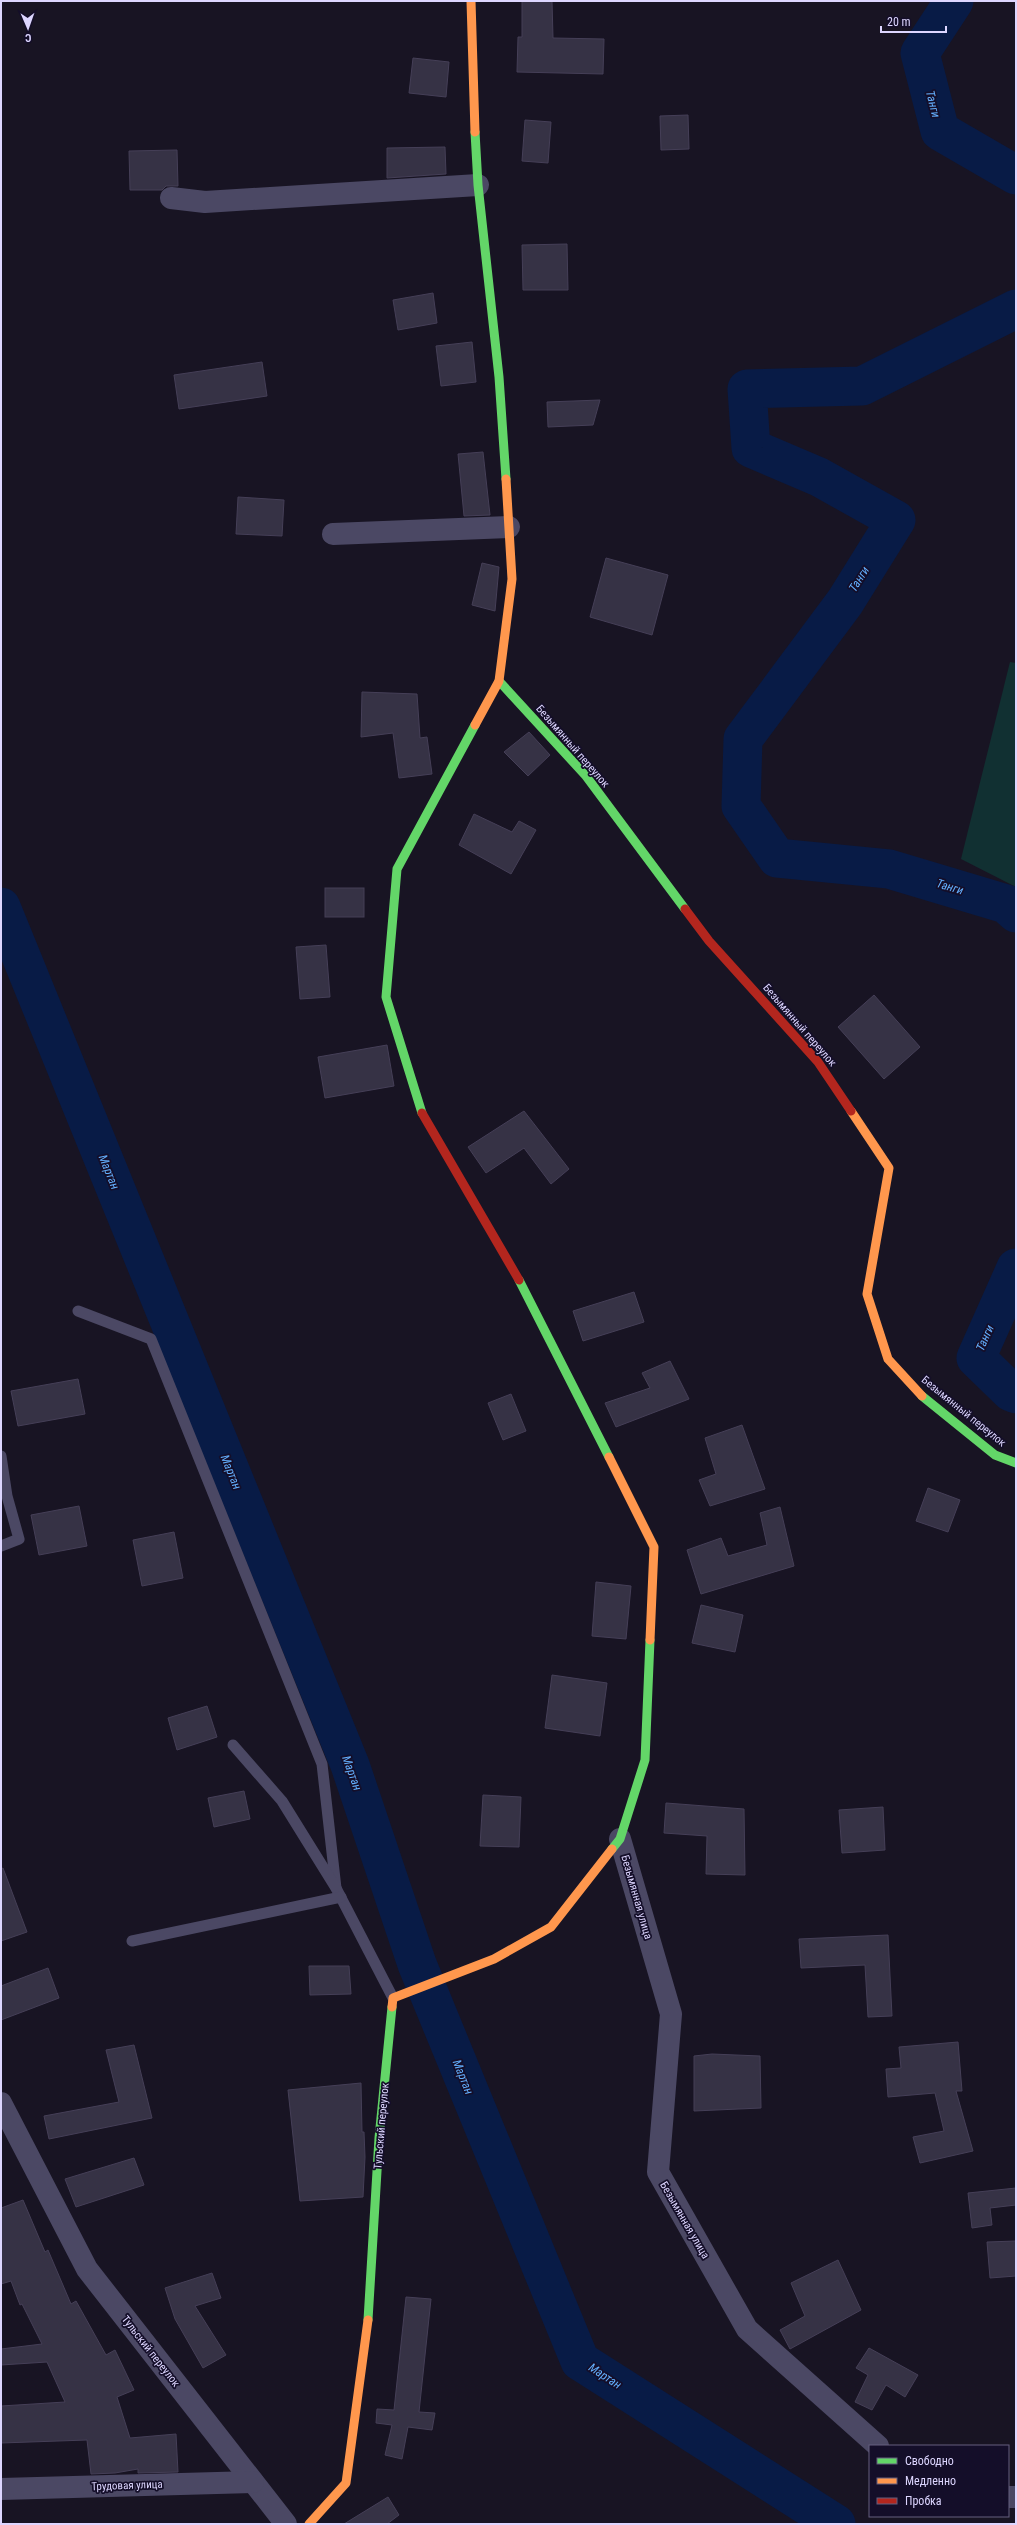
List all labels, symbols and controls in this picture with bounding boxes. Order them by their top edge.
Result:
north arrow [8,8,48,48]
scale bar [881,8,946,34]
text: 20 m [887,15,911,29]
text: С [25,31,32,44]
water label: Танги [923,89,943,119]
water label: Танги [846,564,872,594]
street label: Безымянный переулок [533,702,612,791]
water label: Танги [935,876,965,898]
street label: Безымянный переулок [760,981,839,1070]
water label: Мартан [96,1153,122,1191]
water label: Танги [973,1323,997,1353]
street label: Безымянный переулок [919,1373,1009,1450]
water label: Мартан [218,1453,244,1491]
water label: Мартан [339,1754,365,1792]
street label: Безымянная улица [618,1854,655,1941]
water label: Мартан [450,2058,476,2096]
street label: Тульский переулок [371,2082,392,2170]
street label: Безымянная улица [657,2179,712,2261]
street label: Тульский переулок [119,2313,183,2390]
water label: Мартан [586,2360,624,2392]
legend [869,2445,1009,2517]
text: Свободно [905,2454,954,2468]
text: Медленно [905,2474,956,2488]
street label: Трудовая улица [91,2478,163,2493]
text: Пробка [905,2494,942,2508]

